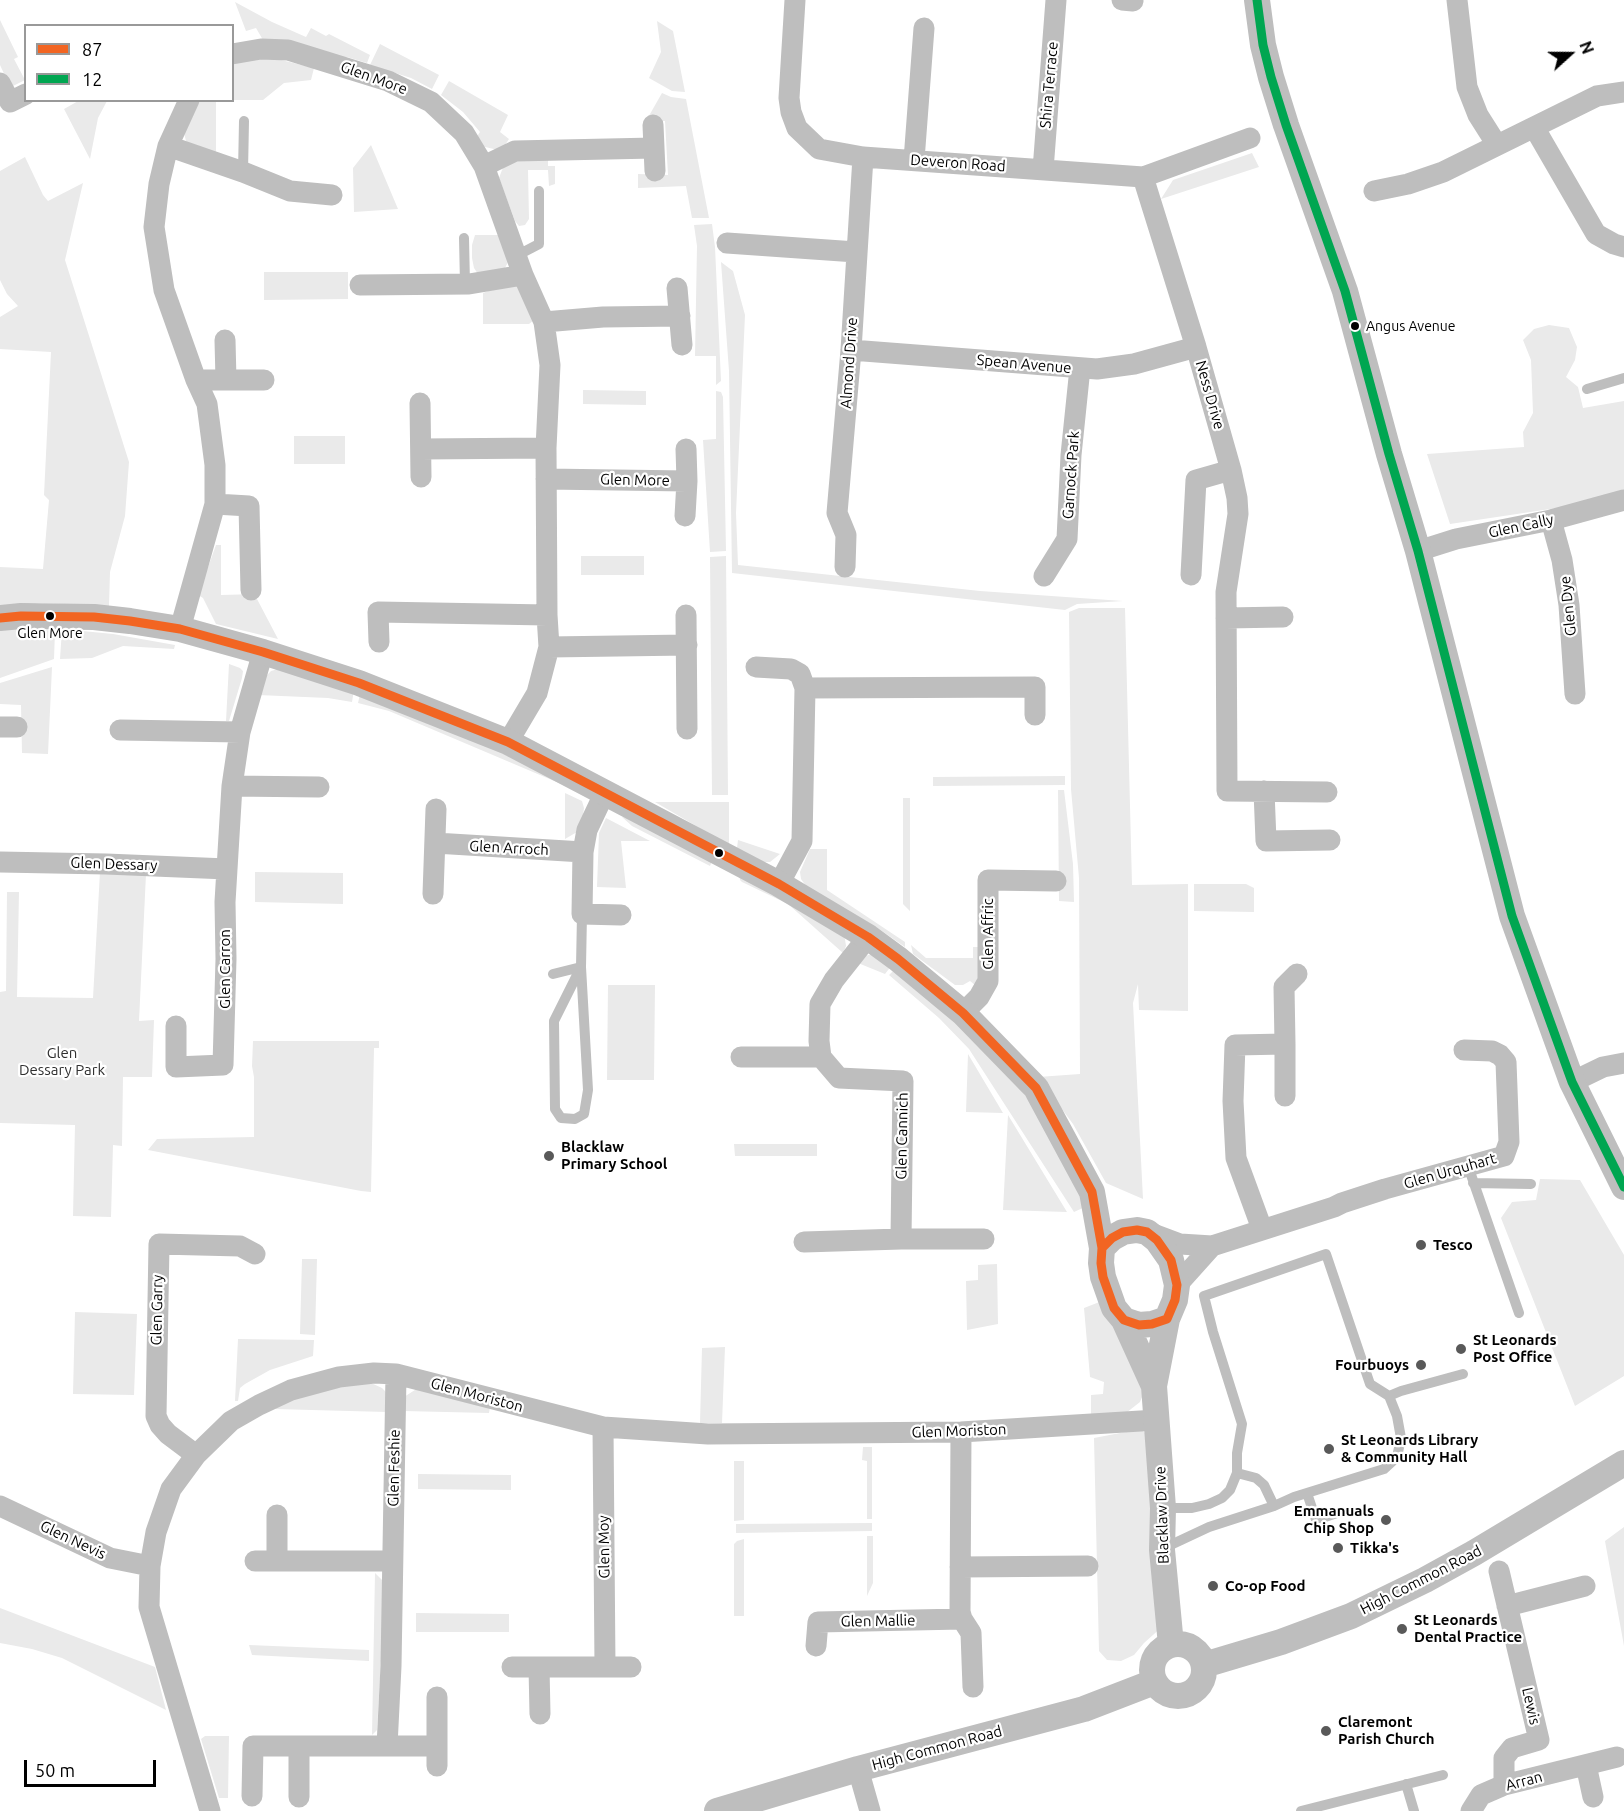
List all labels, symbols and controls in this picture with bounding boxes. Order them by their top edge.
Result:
legend [24,24,234,102]
north arrow [1540,24,1600,84]
text: 87 [82,39,102,59]
text: N [1576,39,1597,56]
street label: Shira Terrace [1036,41,1062,129]
street label: Glen More [338,58,410,98]
text: 12 [82,69,102,89]
street label: Deveron Road [910,151,1006,175]
street label: Almond Drive [837,317,861,409]
place label: Angus Avenue [1366,318,1456,334]
marker: Angus Avenue [1349,320,1361,332]
street label: Spean Avenue [976,351,1072,377]
street label: Ness Drive [1192,358,1228,432]
street label: Garnock Park [1059,430,1083,520]
street label: Glen More [600,470,670,490]
street label: Glen Cally [1487,510,1555,542]
street label: Glen Dye [1556,575,1580,637]
marker: Glen More [44,610,56,622]
place label: Glen More [17,625,83,641]
street label: Glen Arroch [469,837,549,859]
unlabelled marker [713,847,725,859]
street label: Glen Dessary [70,853,158,875]
street label: Glen Affric [979,898,997,970]
street label: Glen Carron [216,929,234,1009]
park label: Glen Dessary Park [19,1044,105,1079]
street label: Glen Cannich [892,1092,912,1180]
place label: Blacklaw Primary School [561,1138,667,1173]
marker: Blacklaw Primary School [542,1149,556,1163]
street label: Glen Urquhart [1402,1149,1498,1193]
place label: Tesco [1433,1236,1473,1254]
marker: Tesco [1414,1238,1428,1252]
street label: Glen Garry [147,1274,167,1346]
place label: St Leonards Post Office [1473,1331,1556,1366]
marker: St Leonards Post Office [1454,1342,1468,1356]
place label: Fourbuoys [1335,1356,1409,1374]
marker: Fourbuoys [1414,1358,1428,1372]
street label: Glen Moriston [429,1374,525,1416]
street label: Glen Moriston [911,1420,1007,1442]
street label: Glen Feshie [384,1429,404,1507]
place label: St Leonards Library & Community Hall [1341,1431,1478,1466]
marker: St Leonards Library & Community Hall [1322,1442,1336,1456]
street label: Blacklaw Drive [1151,1466,1173,1564]
place label: Emmanuals Chip Shop [1294,1502,1374,1537]
marker: Emmanuals Chip Shop [1379,1513,1393,1527]
street label: Glen Moy [594,1515,614,1579]
street label: Glen Nevis [37,1517,109,1563]
place label: Tikka's [1350,1539,1399,1557]
marker: Tikka's [1331,1541,1345,1555]
street label: High Common Road [1357,1542,1485,1618]
place label: Co-op Food [1225,1577,1306,1595]
marker: Co-op Food [1206,1579,1220,1593]
street label: Glen Mallie [841,1611,915,1631]
place label: St Leonards Dental Practice [1414,1611,1522,1646]
marker: St Leonards Dental Practice [1395,1622,1409,1636]
street label: Lewis [1518,1686,1544,1726]
place label: Claremont Parish Church [1338,1713,1434,1748]
street label: High Common Road [870,1722,1004,1774]
marker: Claremont Parish Church [1319,1724,1333,1738]
scale bar [27,1748,159,1786]
text: 50 m [35,1760,75,1780]
street label: Arran [1504,1767,1544,1795]

